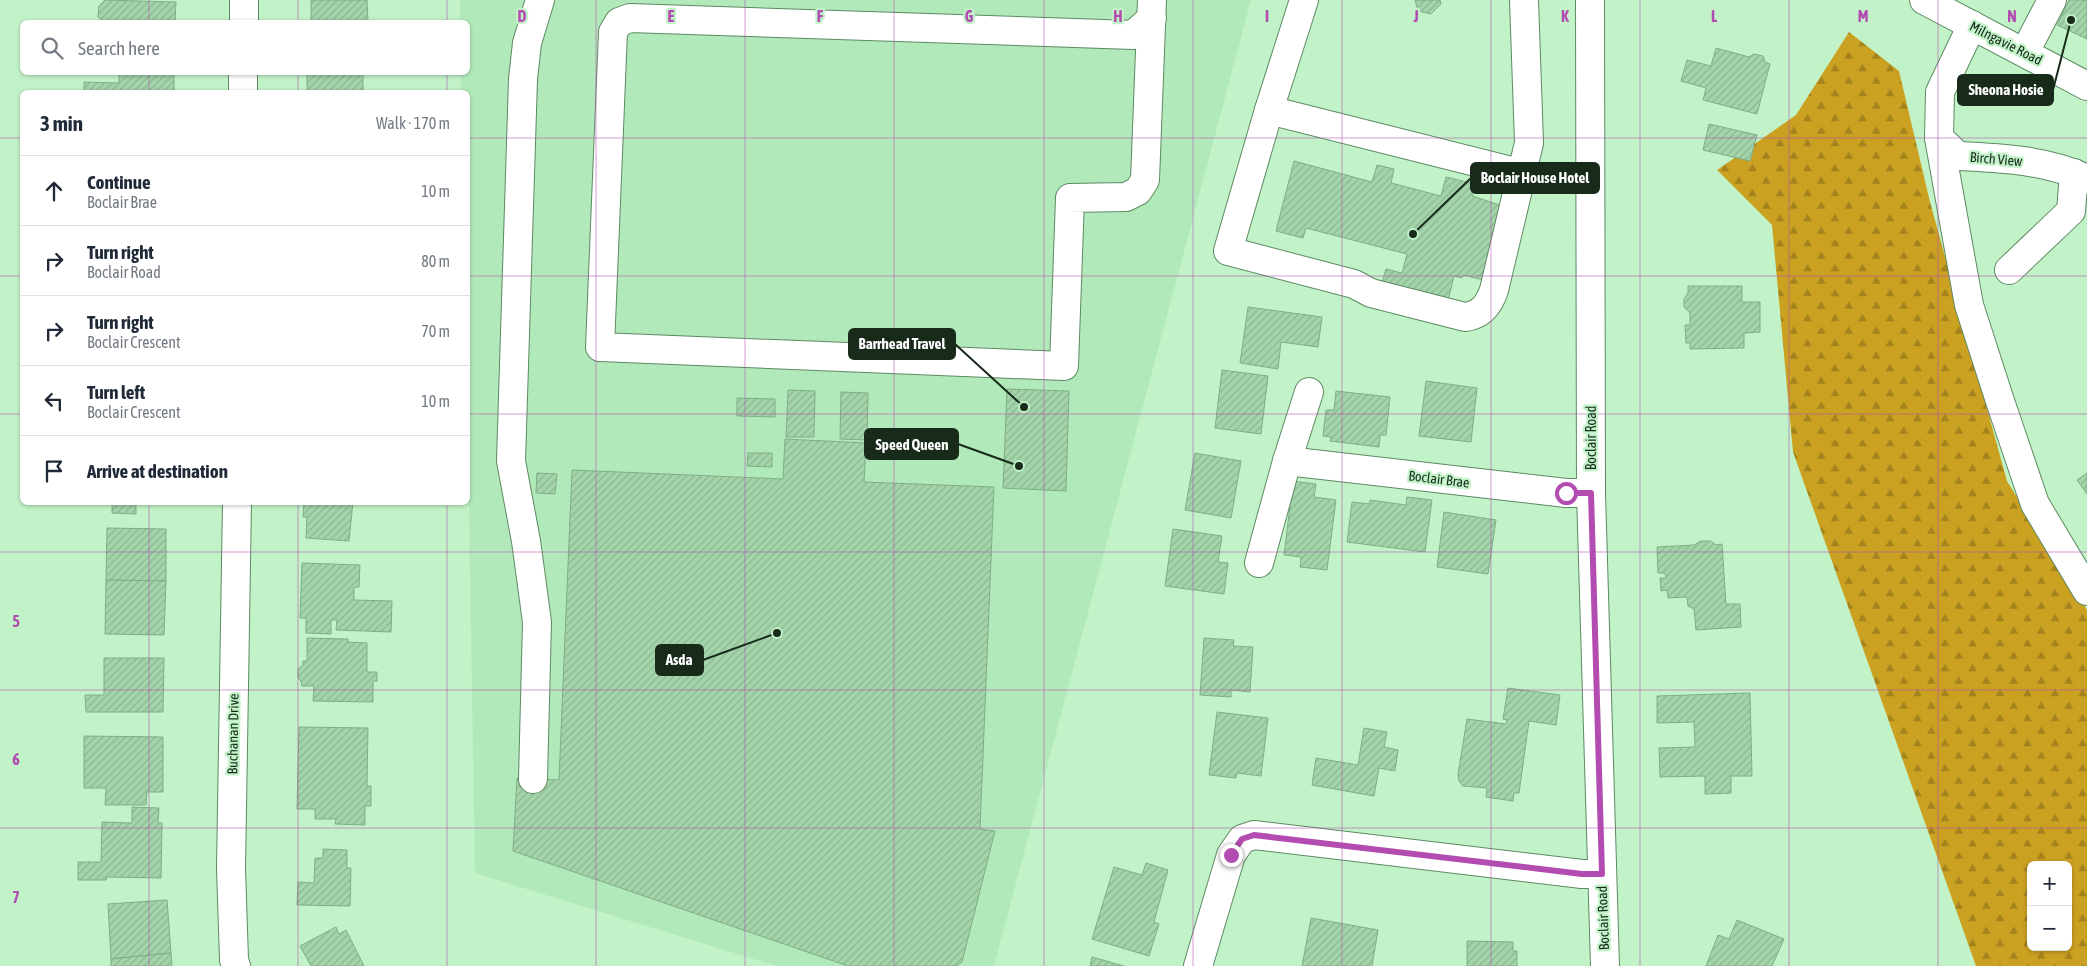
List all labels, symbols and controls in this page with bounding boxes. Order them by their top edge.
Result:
text: D [518,7,527,25]
text: E [668,7,675,25]
text: F [817,7,824,25]
text: G [965,7,974,25]
text: H [1113,7,1123,25]
text: I [1265,7,1269,25]
text: J [1412,7,1419,25]
text: K [1561,7,1569,25]
text: L [1711,7,1718,25]
text: M [1858,7,1868,25]
text: N [2007,7,2017,25]
street label: Milngavie Road [1967,18,2045,68]
search box [20,20,470,75]
icon: search [38,34,66,62]
text: Search here [78,37,160,59]
callout: Sheona Hosie [1958,75,2053,105]
text: Sheona Hosie [1969,81,2044,98]
text: 3 min [40,111,83,135]
text: Walk · 170 m [376,114,450,132]
street label: Birch View [1969,149,2023,169]
callout: Boclair House Hotel [1471,163,1599,193]
text: Boclair House Hotel [1481,169,1590,186]
text: Continue [87,171,151,193]
icon: ahead [40,177,68,205]
text: 10 m [421,182,450,200]
text: Boclair Brae [87,193,157,211]
text: Turn right [87,241,154,263]
icon: right [40,247,68,275]
text: 80 m [421,252,450,270]
text: Boclair Road [87,263,161,281]
text: Turn right [87,311,154,333]
icon: right [40,317,68,345]
text: 70 m [421,322,450,340]
callout: Barrhead Travel [849,329,955,359]
text: Boclair Crescent [87,333,181,351]
text: Barrhead Travel [859,335,946,352]
text: Turn left [87,381,145,403]
icon: left [40,387,68,415]
text: 10 m [421,392,450,410]
text: Boclair Crescent [87,403,181,421]
street label: Boclair Road [1583,406,1599,470]
callout: Speed Queen [865,429,958,459]
text: Speed Queen [876,436,948,453]
icon: arrive [40,457,68,485]
text: Arrive at destination [87,460,228,482]
street label: Boclair Brae [1408,467,1470,491]
route start [1555,482,1578,505]
text: 5 [12,612,20,630]
callout: Asda [656,645,703,675]
text: Asda [665,651,692,668]
street label: Buchanan Drive [224,693,242,775]
text: 6 [12,750,20,768]
route end [1220,844,1243,867]
map controls [2027,861,2072,951]
button: + [2027,861,2072,906]
street label: Boclair Road [1594,885,1612,951]
text: 7 [12,888,20,906]
button: − [2027,906,2072,951]

